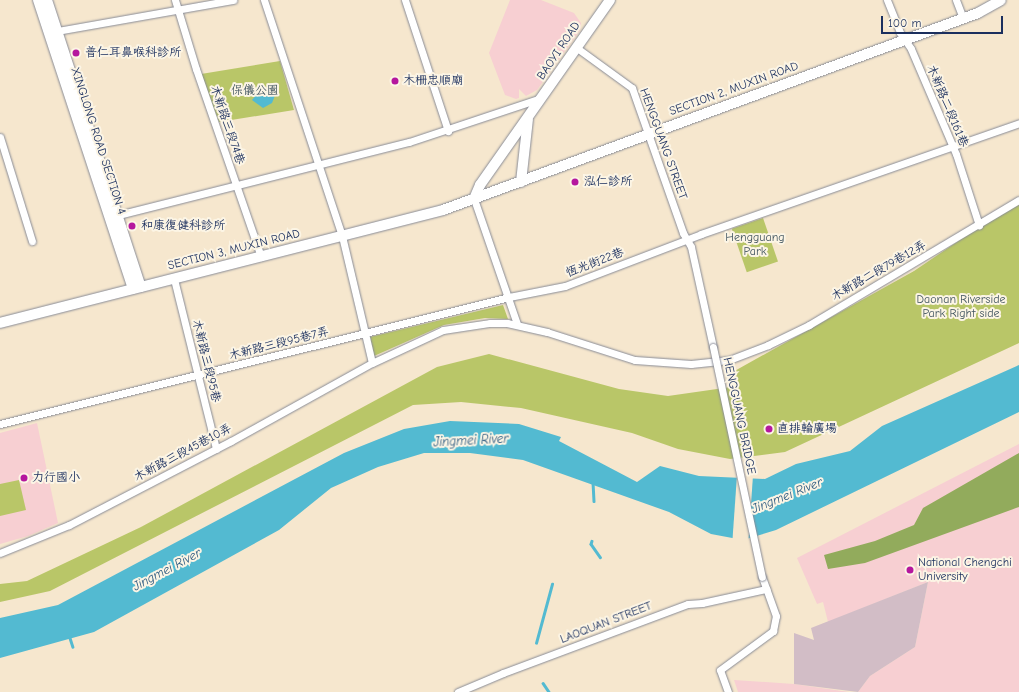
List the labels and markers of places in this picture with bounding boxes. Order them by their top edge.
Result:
place label: 普仁耳鼻喉科診所 [85,46,181,60]
marker: 普仁耳鼻喉科診所 [70,47,82,59]
place label: 木柵忠順廟 [403,74,463,88]
marker: 木柵忠順廟 [390,76,400,86]
place label: 泓仁診所 [584,175,632,189]
marker: 泓仁診所 [569,176,581,188]
place label: 和康復健科診所 [141,219,225,233]
marker: 和康復健科診所 [126,220,138,232]
place label: 直排輪廣場 [777,422,837,436]
marker: 直排輪廣場 [764,424,774,434]
place label: 力行國小 [32,471,80,485]
marker: 力行國小 [19,473,29,483]
place label: National Chengchi University [918,556,1012,584]
marker: National Chengchi University [905,565,915,575]

